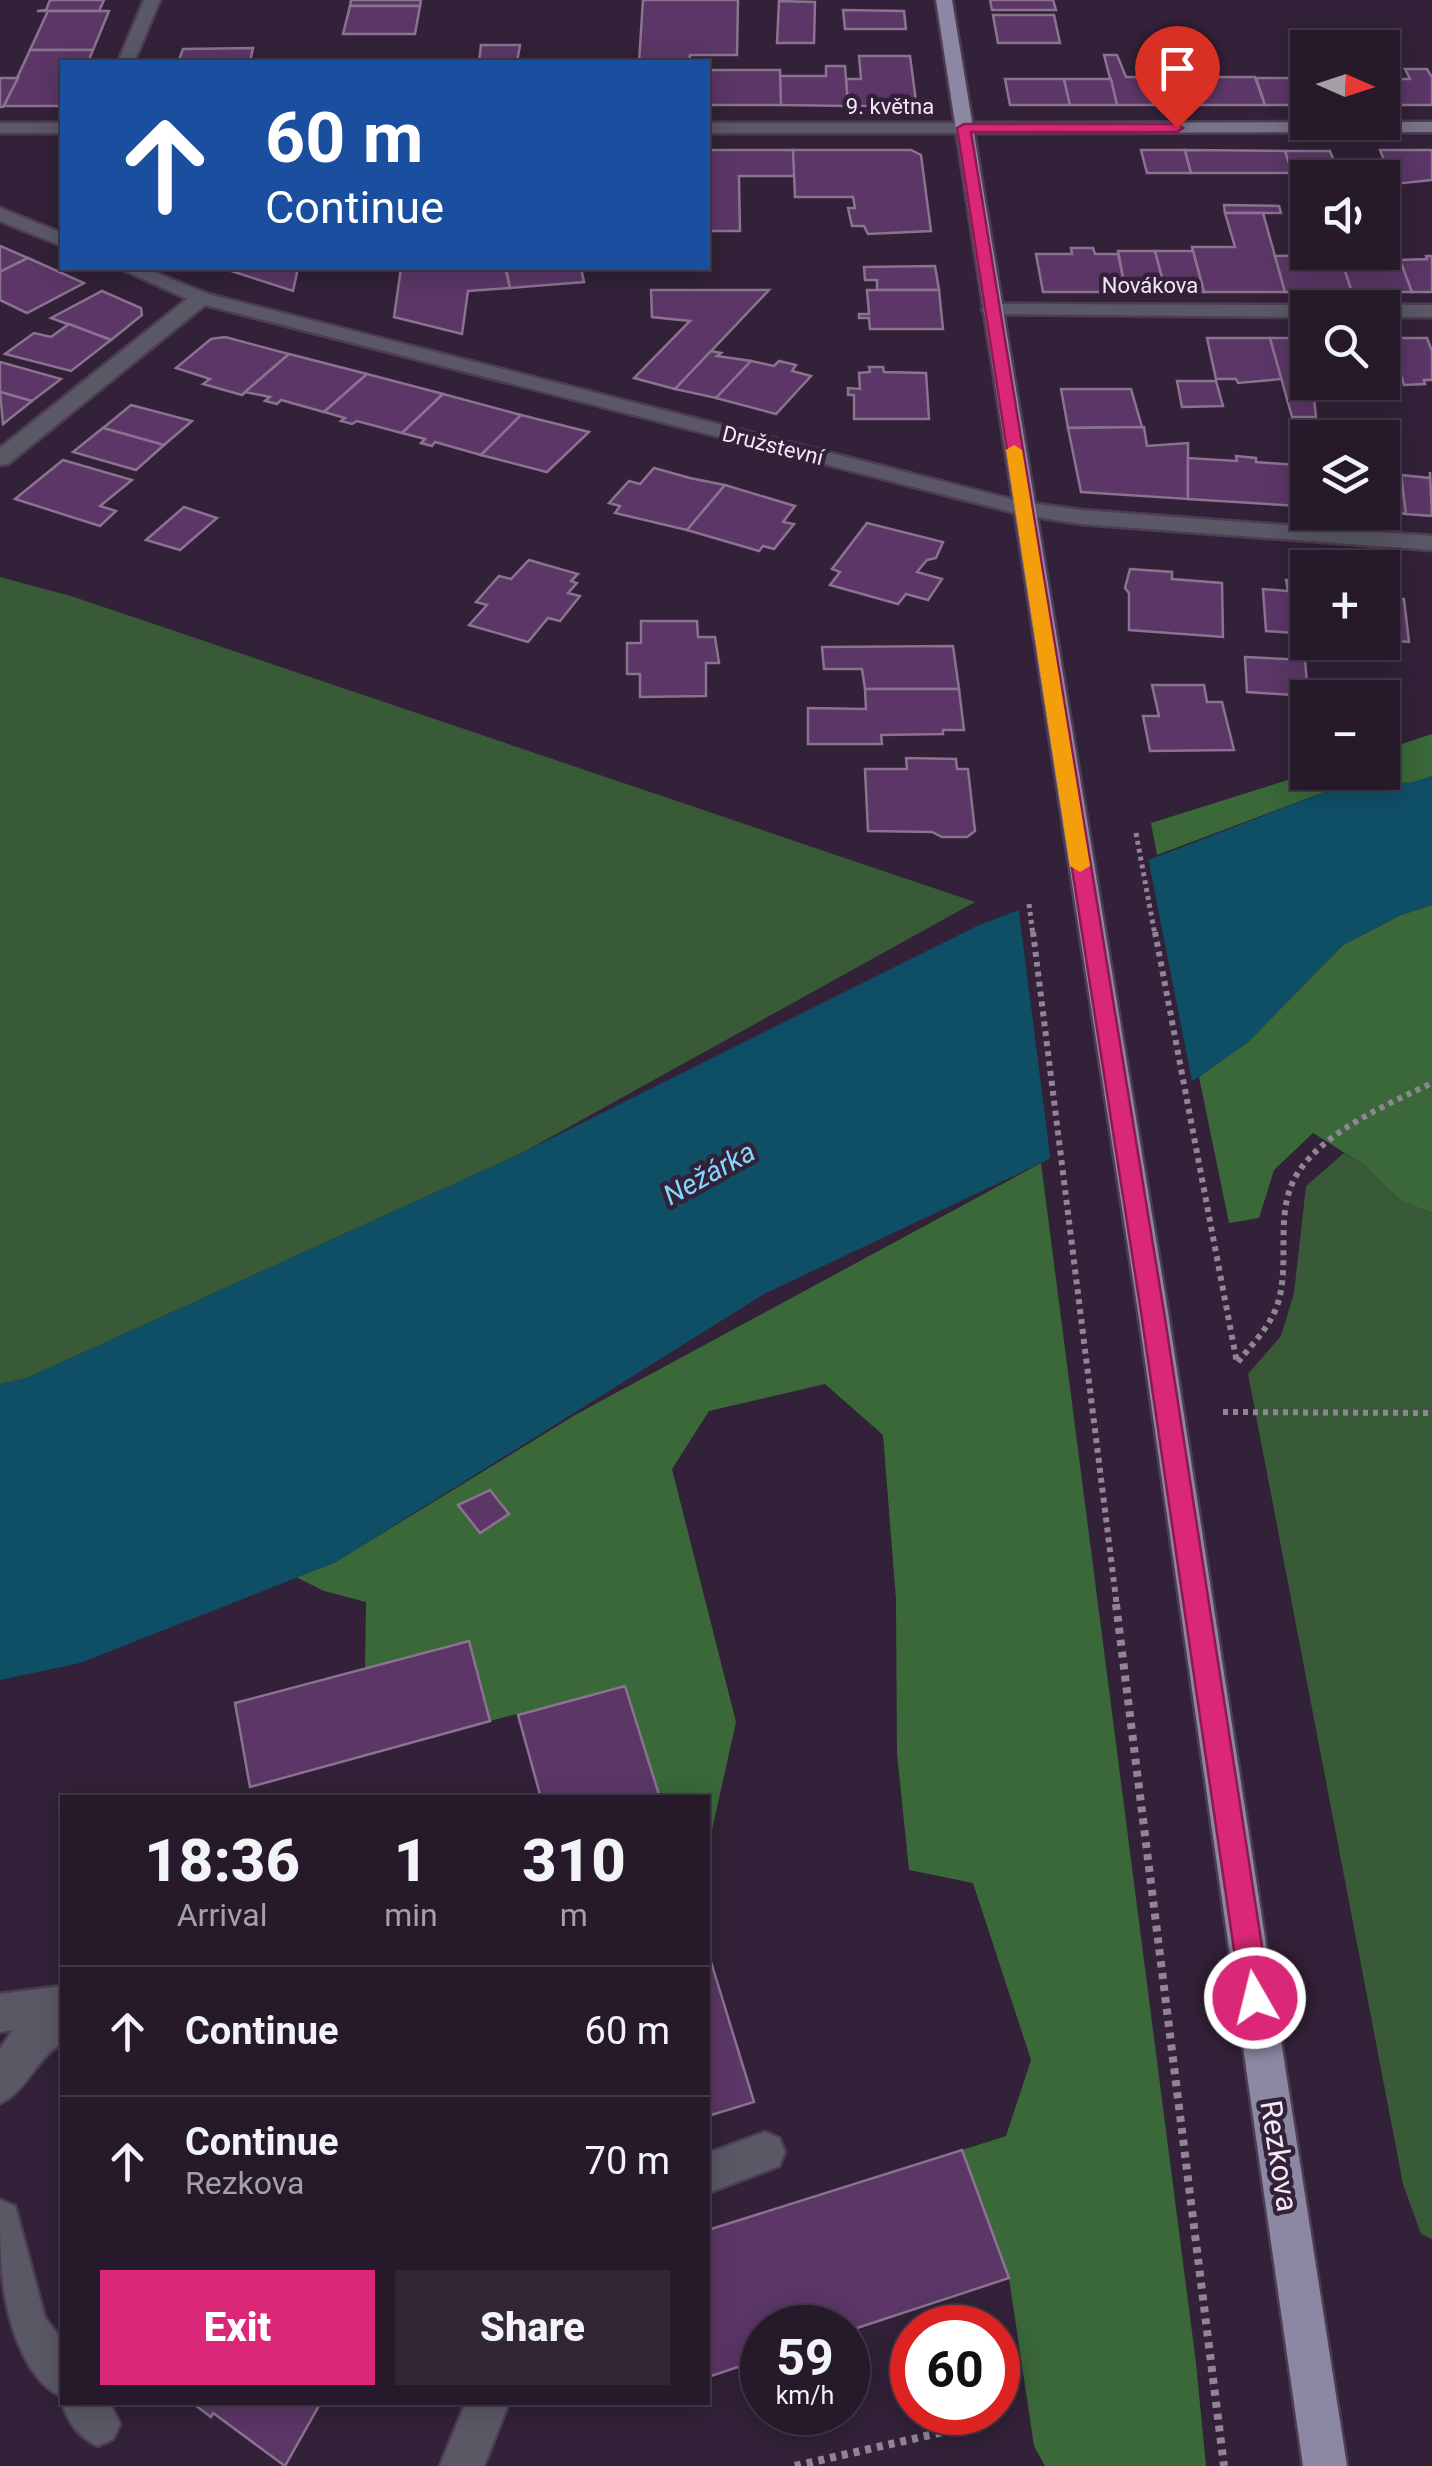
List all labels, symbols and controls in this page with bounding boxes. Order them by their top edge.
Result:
pin [1135,26,1220,129]
north arrow [1290,30,1400,140]
map controls [1290,30,1400,790]
icon: arrive [1150,41,1205,96]
street label: 9. května [846,94,934,119]
text: 60 m [265,97,423,179]
icon: ahead [100,100,230,230]
button: sound [1290,160,1400,270]
text: Continue [265,181,444,234]
street label: Novákova [1102,273,1198,298]
button: search [1290,290,1400,400]
button: layers [1290,420,1400,530]
street label: Družstevní [720,421,828,470]
button: + [1290,550,1400,660]
button: − [1290,680,1400,790]
water label: Nežárka [658,1135,761,1212]
text: 18:36 [144,1825,300,1896]
text: 1 [394,1825,428,1896]
text: 310 [522,1825,626,1896]
text: Arrival [177,1896,268,1934]
text: min [384,1896,438,1934]
text: m [560,1896,588,1934]
position arrow [1203,1946,1307,2050]
icon: ahead [100,2004,155,2059]
text: Continue [185,2009,339,2053]
text: 60 m [585,2009,670,2053]
street label: Rezkova [1253,2098,1306,2214]
text: Continue [185,2120,339,2164]
icon: ahead [100,2134,155,2189]
text: 70 m [585,2139,670,2183]
text: Rezkova [185,2164,304,2202]
button: Exit [100,2270,375,2385]
button: Share [395,2270,670,2385]
speed limit sign: 60 [890,2305,1020,2435]
text: 59 [776,2329,834,2387]
text: km/h [776,2381,834,2410]

